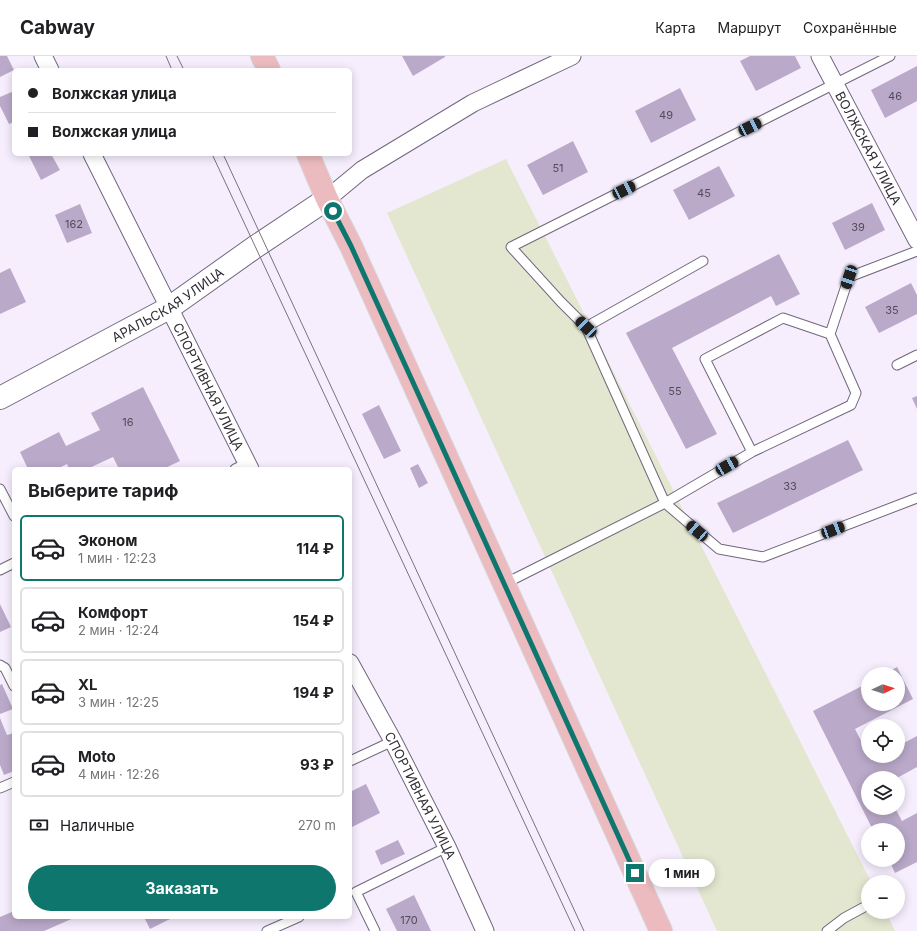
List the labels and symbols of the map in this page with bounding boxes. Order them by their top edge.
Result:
street label: ВОЛЖСКАЯ УЛИЦА [832,89,905,207]
house number: 46 [888,89,902,103]
house number: 49 [659,108,673,122]
car [737,116,763,138]
house number: 51 [552,161,564,175]
car [611,179,637,201]
house number: 45 [697,186,711,200]
route start [324,202,342,220]
house number: 162 [65,217,83,231]
house number: 39 [851,220,865,234]
street label: АРАЛЬСКАЯ УЛИЦА [109,264,227,345]
car [839,264,859,290]
house number: 35 [885,303,899,317]
car [573,314,599,340]
street label: СПОРТИВНАЯ УЛИЦА [170,320,247,453]
house number: 55 [668,384,682,398]
house number: 16 [122,415,134,429]
car [714,455,740,477]
house number: 33 [783,479,797,493]
car [684,519,710,543]
car [820,520,846,540]
north arrow [861,667,905,711]
street label: СПОРТИВНАЯ УЛИЦА [381,729,459,862]
callout: 1 мин [649,859,715,887]
route end [626,864,644,882]
house number: 170 [400,913,418,927]

